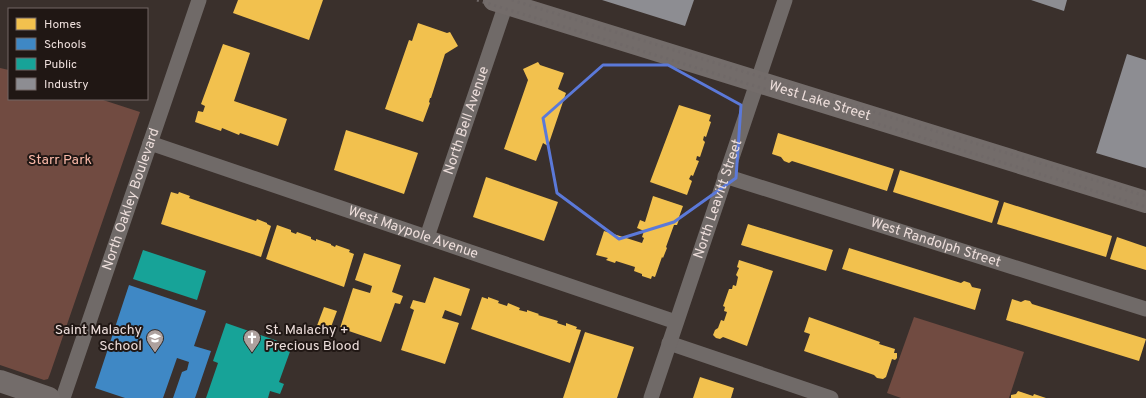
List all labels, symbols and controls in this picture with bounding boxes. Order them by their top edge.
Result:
legend [8,8,148,100]
text: Homes [44,17,81,33]
text: Schools [44,37,86,53]
text: Public [44,57,77,73]
street label: North Bell Avenue [440,64,493,177]
text: Industry [44,77,89,93]
street label: West Lake Street [767,77,873,125]
street label: North Oakley Boulevard [99,126,163,273]
street label: North Leavitt Street [690,137,746,261]
park label: Starr Park [28,152,92,169]
street label: West Maypole Avenue [346,203,480,263]
street label: West Randolph Street [868,214,1003,271]
place label: Saint Malachy School [55,322,142,355]
place label: St. Malachy + Precious Blood [265,322,360,355]
school or university icon: Saint Malachy School [145,328,165,353]
church icon: St. Malachy + Precious Blood [242,328,262,353]

